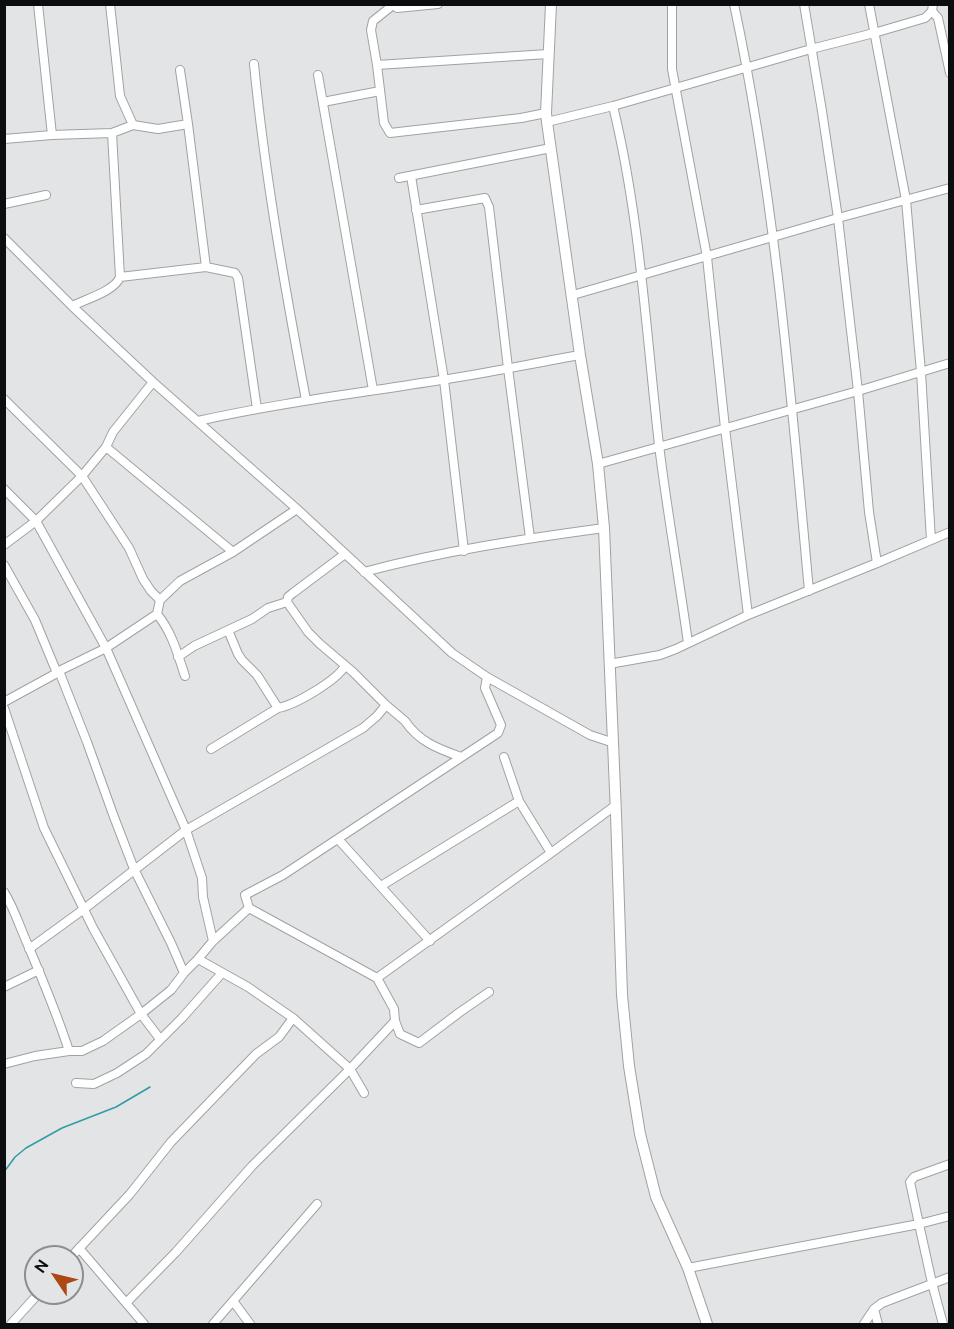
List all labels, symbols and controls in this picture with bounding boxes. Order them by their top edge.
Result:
north arrow [24,1245,84,1305]
text: N [30,1256,52,1276]

